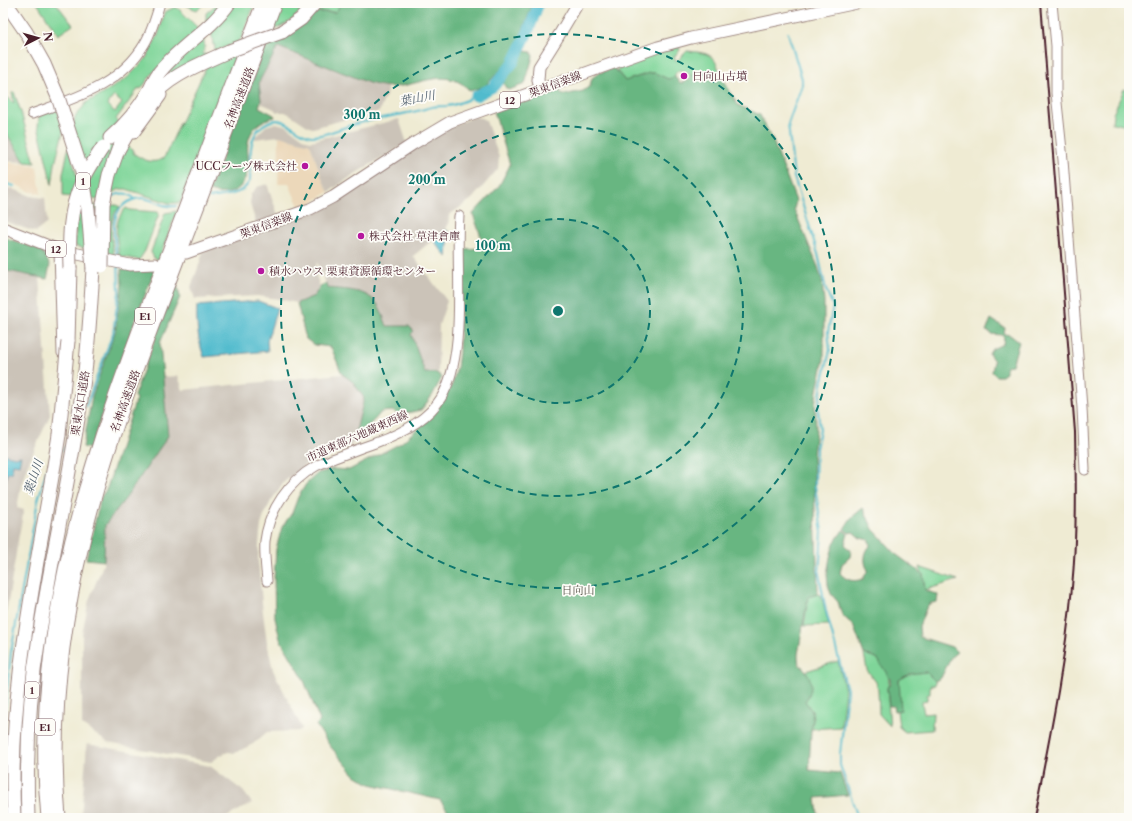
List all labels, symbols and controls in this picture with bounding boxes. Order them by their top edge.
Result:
north arrow [18,18,58,58]
text: N [40,31,55,43]
street label: 名神高速道路 [221,65,257,131]
street label: 栗東信楽線 [527,68,583,100]
place label: 日向山古墳 [692,69,747,83]
marker: 日向山古墳 [679,71,689,81]
water label: 葉山川 [398,87,438,109]
road number: 12 [500,92,520,108]
text: 300 m [343,107,381,122]
place label: UCCフーヅ株式会社 [195,159,297,173]
marker: UCCフーヅ株式会社 [300,161,310,171]
text: 200 m [408,172,446,187]
road number: 1 [76,173,90,189]
street label: 栗東信楽線 [238,209,294,241]
place label: 株式会社 草津倉庫 [369,229,460,243]
marker: 株式会社 草津倉庫 [356,231,366,241]
text: 100 m [475,238,511,253]
road number: 12 [46,241,66,257]
place label: 積水ハウス 栗東資源循環センター [269,264,436,278]
marker: 積水ハウス 栗東資源循環センター [256,266,266,276]
centre of rings [551,304,565,318]
road number: E1 [135,308,155,324]
street label: 名神高速道路 [107,368,143,434]
street label: 栗東水口道路 [68,369,92,437]
street label: 市道東部六地蔵東西線 [304,407,410,465]
water label: 葉山川 [20,456,47,496]
park label: 日向山 [562,583,595,597]
road number: 1 [25,682,39,698]
road number: E1 [35,719,55,735]

